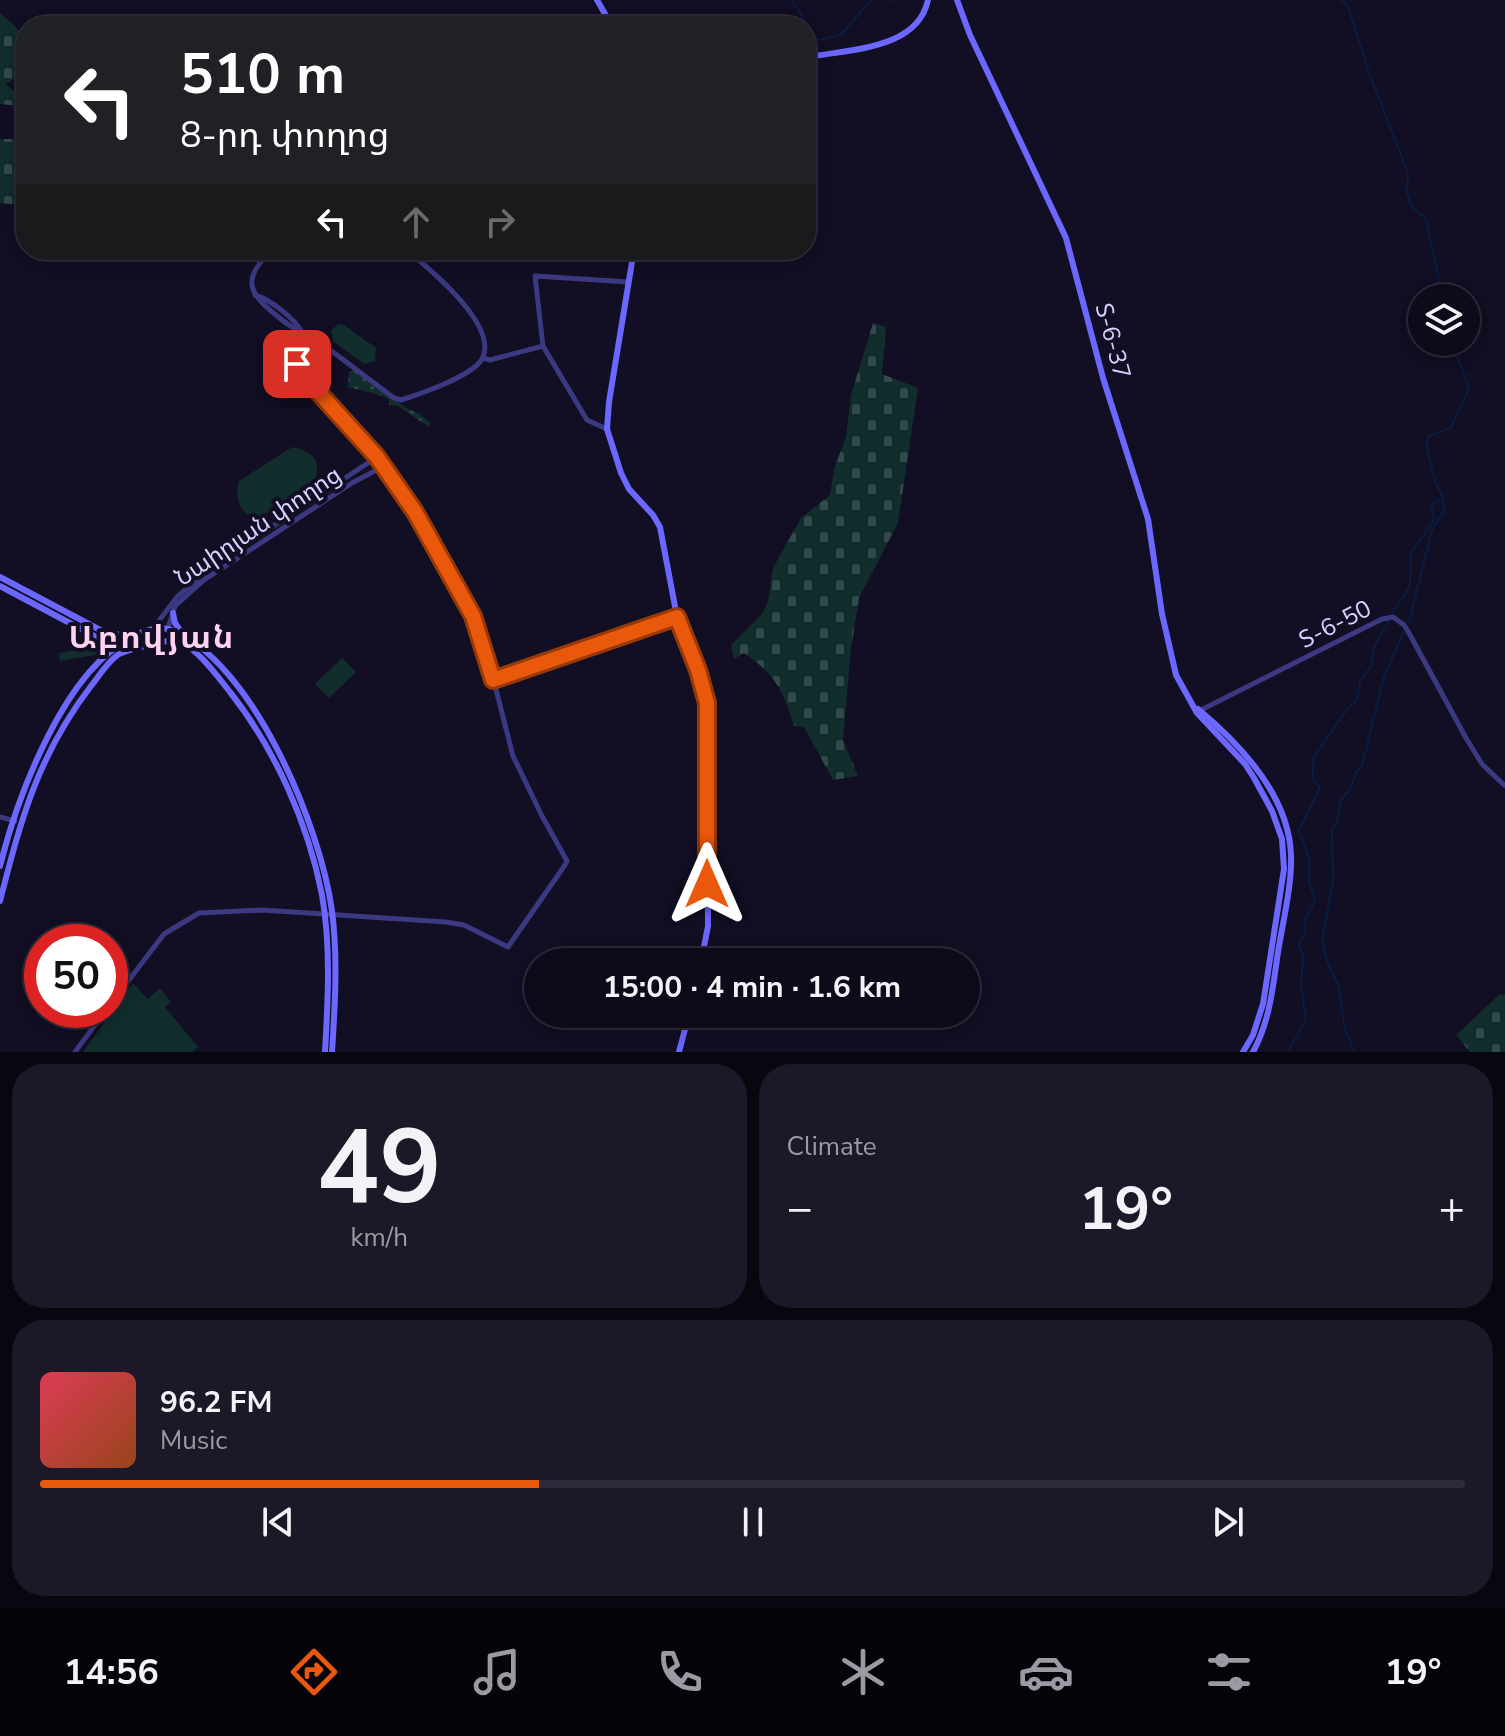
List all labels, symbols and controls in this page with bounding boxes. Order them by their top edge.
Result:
text: 510 m [180,36,345,113]
icon: left [48,48,152,152]
text: 8-րդ փողոց [180,111,389,160]
icon: left [310,200,354,244]
icon: ahead [394,200,438,244]
icon: right [478,200,522,244]
map controls [1408,284,1480,356]
button: layers [1408,284,1480,356]
street label: Տ-6-37 [1088,300,1138,382]
pin [263,330,331,398]
icon: arrive [275,342,319,386]
street label: Նաիրյան փողոց [169,459,347,593]
street label: Տ-6-50 [1293,592,1377,656]
district label: Աբովյան [69,616,235,659]
position arrow [665,842,749,926]
speed limit sign: 50 [24,924,128,1028]
text: 15:00 · 4 min · 1.6 km [603,967,901,1008]
text: 49 [317,1097,442,1239]
text: Climate [787,1129,877,1164]
text: 19° [1078,1168,1173,1250]
text: − [787,1179,813,1239]
text: + [1439,1179,1465,1239]
text: km/h [351,1220,408,1255]
text: 96.2 FM [160,1382,272,1423]
text: Music [160,1423,227,1458]
icon: previous [256,1500,300,1544]
icon: pause [731,1500,775,1544]
icon: next [1206,1500,1250,1544]
icon: directions [286,1644,342,1700]
icon: music [469,1644,525,1700]
icon: phone [652,1644,708,1700]
icon: climate [835,1644,891,1700]
icon: car [1018,1644,1074,1700]
icon: filters [1201,1644,1257,1700]
text: 14:56 [64,1648,159,1697]
text: 19° [1385,1648,1441,1697]

